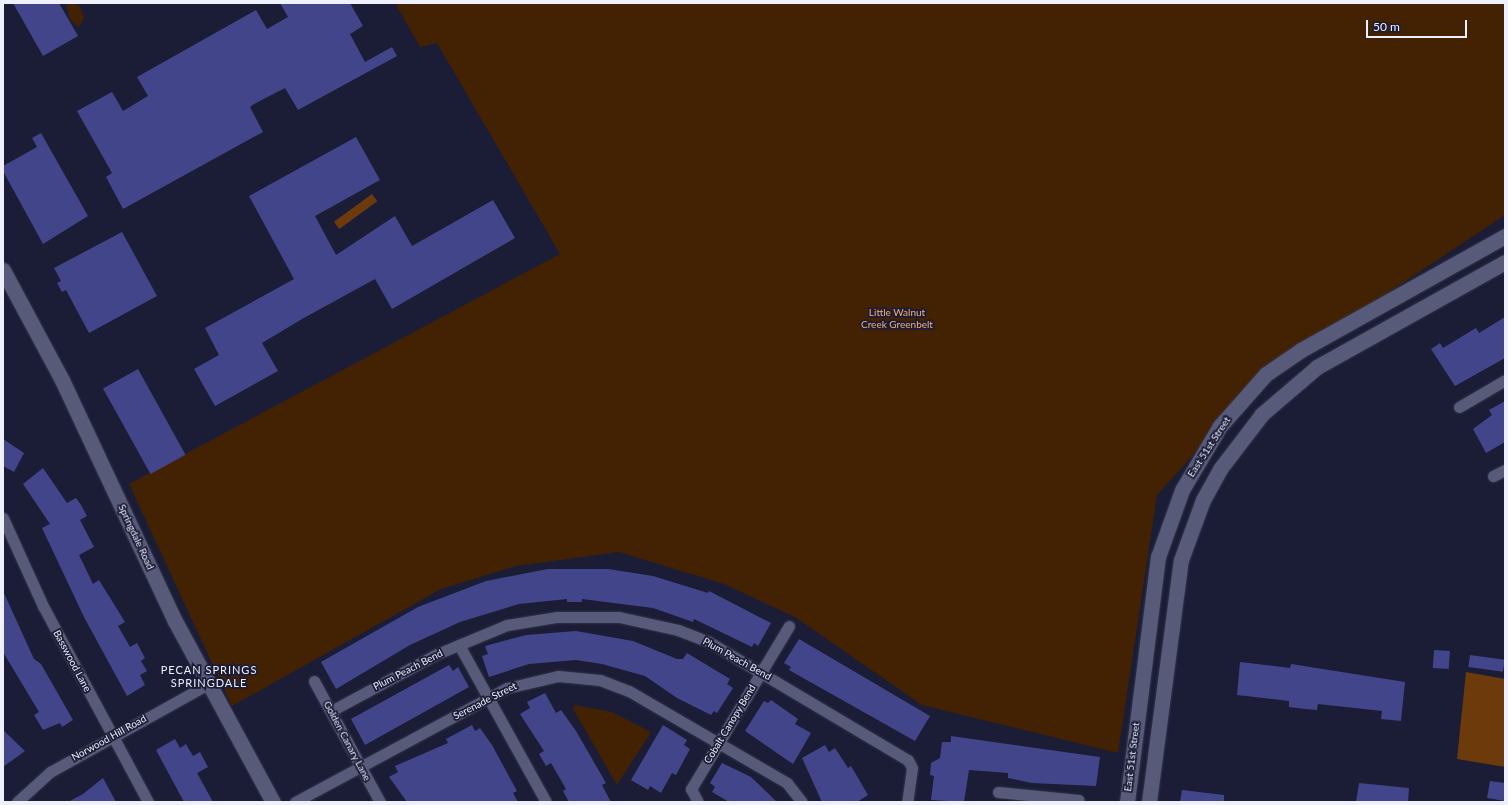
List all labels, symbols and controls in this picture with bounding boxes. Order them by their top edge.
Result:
scale bar [1368,12,1469,38]
text: 50 m [1373,19,1400,34]
park label: Little Walnut Creek Greenbelt [861,306,933,330]
street label: East 51st Street [1185,415,1233,479]
street label: Springdale Road [116,502,156,572]
street label: Basswood Lane [51,628,93,694]
street label: Plum Peach Bend [701,635,773,683]
street label: Plum Peach Bend [371,647,445,693]
district label: PECAN SPRINGS SPRINGDALE [161,664,257,690]
street label: Serenade Street [451,680,519,722]
street label: Cobalt Canopy Bend [702,682,758,766]
street label: Golden Canary Lane [321,699,373,783]
street label: Norwood Hill Road [70,713,148,763]
street label: East 51st Street [1122,722,1142,792]

